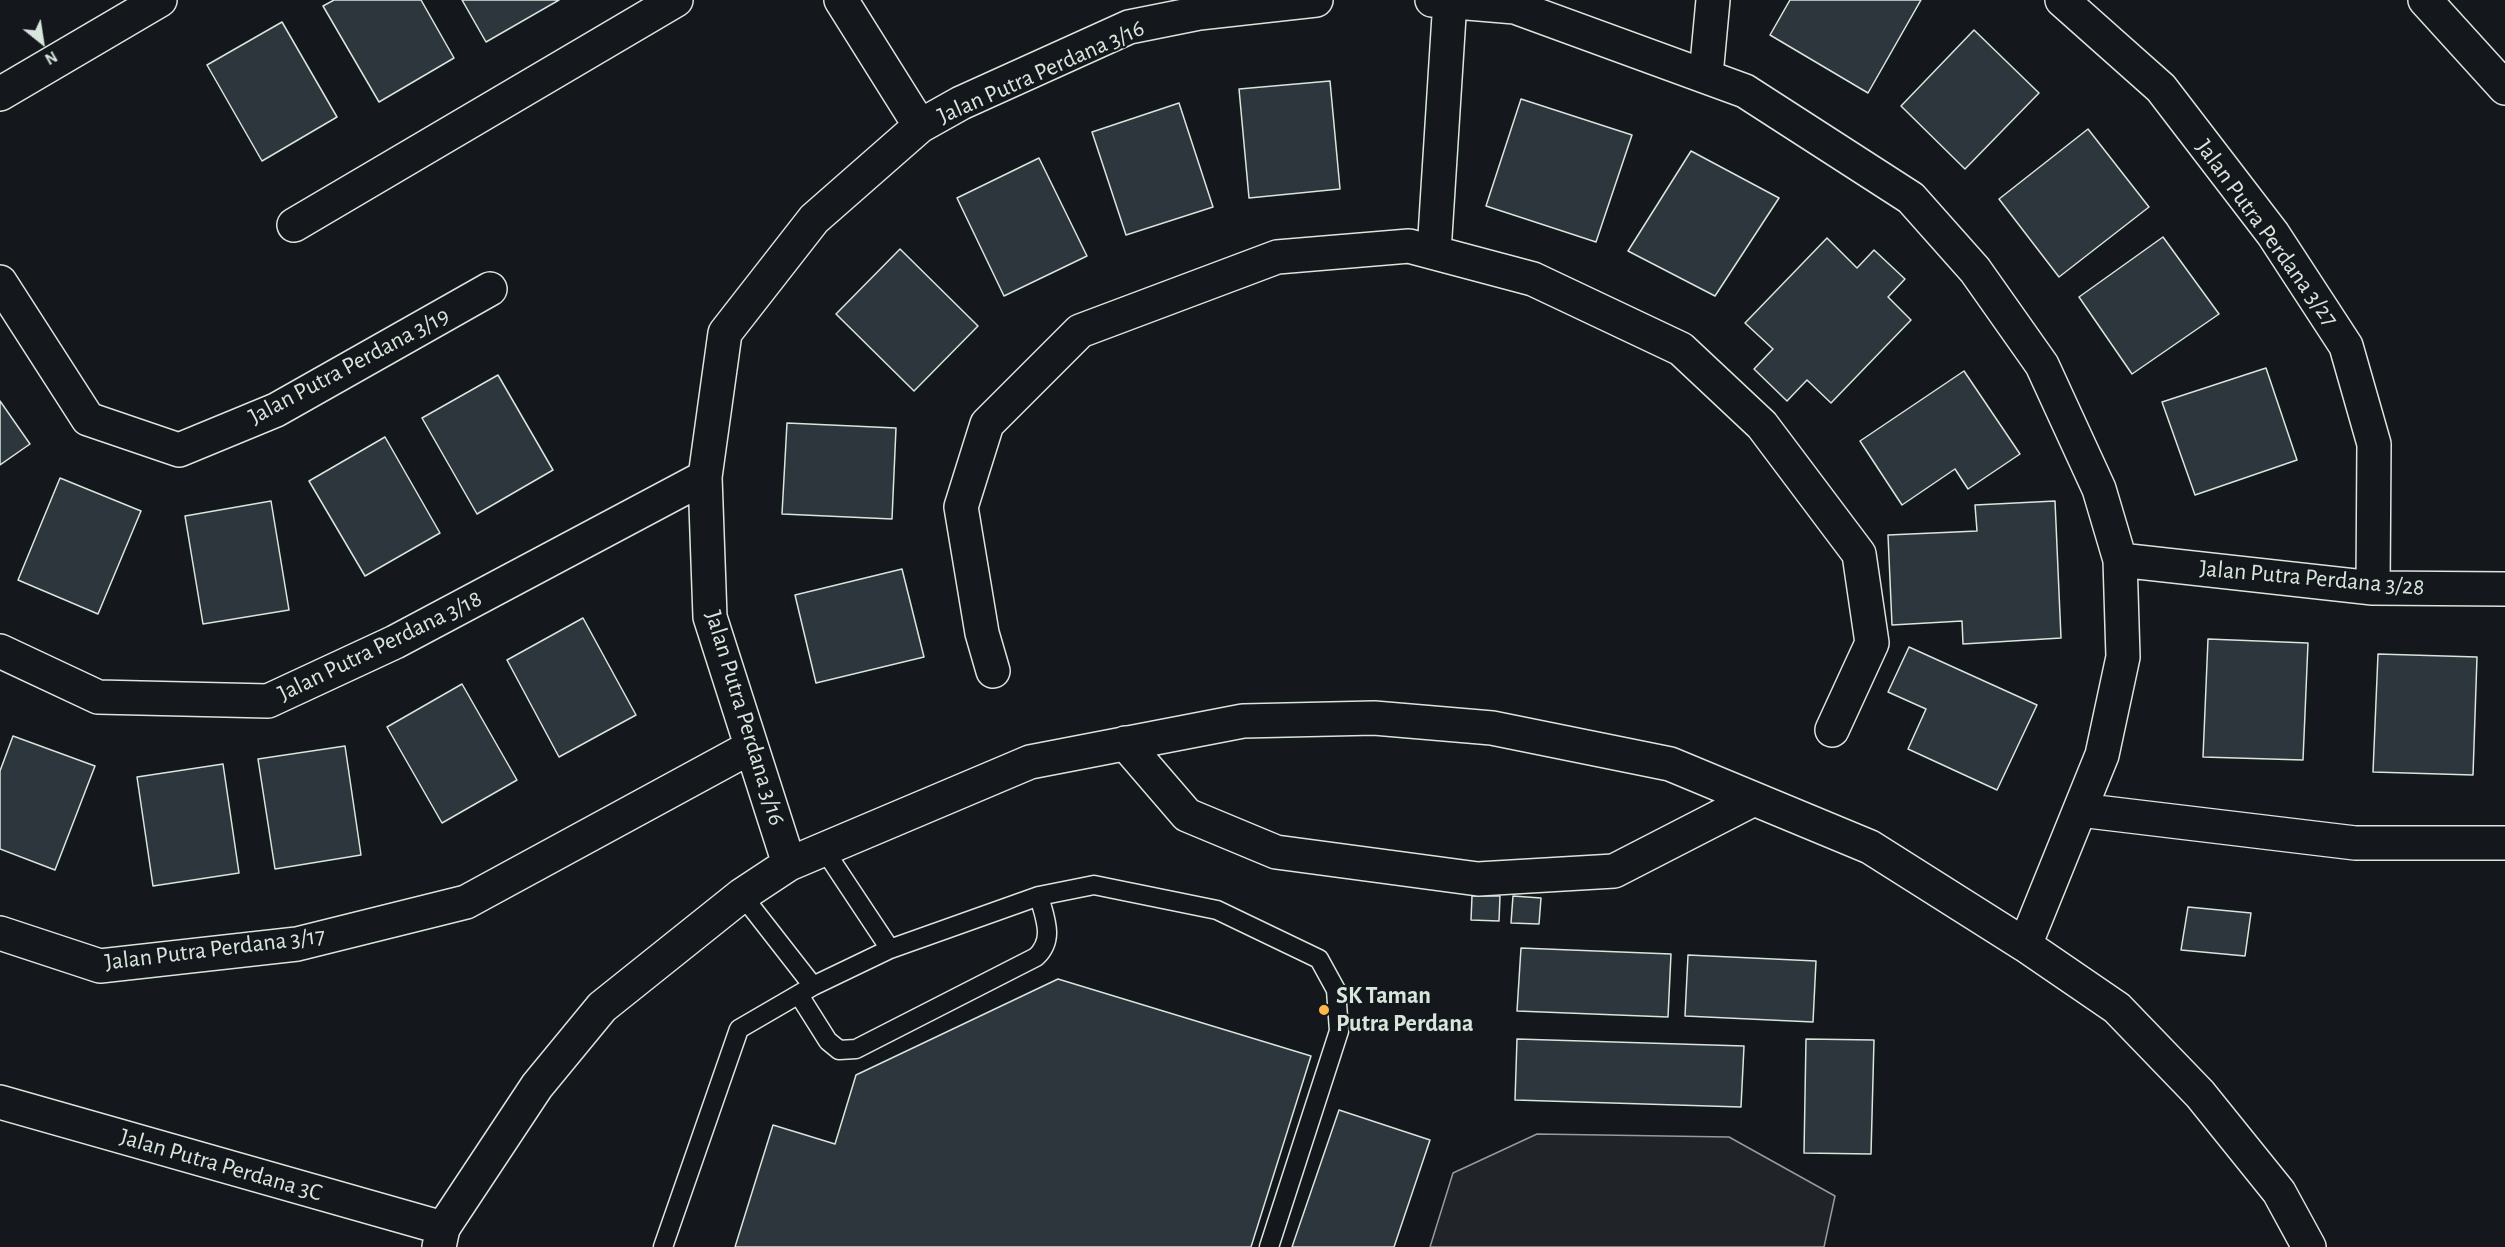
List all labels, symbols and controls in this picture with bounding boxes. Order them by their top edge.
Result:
north arrow [12,12,72,72]
street label: Jalan Putra Perdana 3/16 [933,13,1149,131]
text: N [42,48,60,67]
street label: Jalan Putra Perdana 3/27 [2189,134,2345,332]
street label: Jalan Putra Perdana 3/19 [244,301,454,431]
street label: Jalan Putra Perdana 3/28 [2198,554,2426,602]
street label: Jalan Putra Perdana 3/18 [273,584,487,708]
street label: Jalan Putra Perdana 3/16 [699,607,791,829]
street label: Jalan Putra Perdana 3/17 [103,921,327,977]
place label: SK Taman Putra Perdana [1336,982,1473,1038]
marker: SK Taman Putra Perdana [1317,1003,1331,1017]
street label: Jalan Putra Perdana 3C [117,1122,325,1208]

